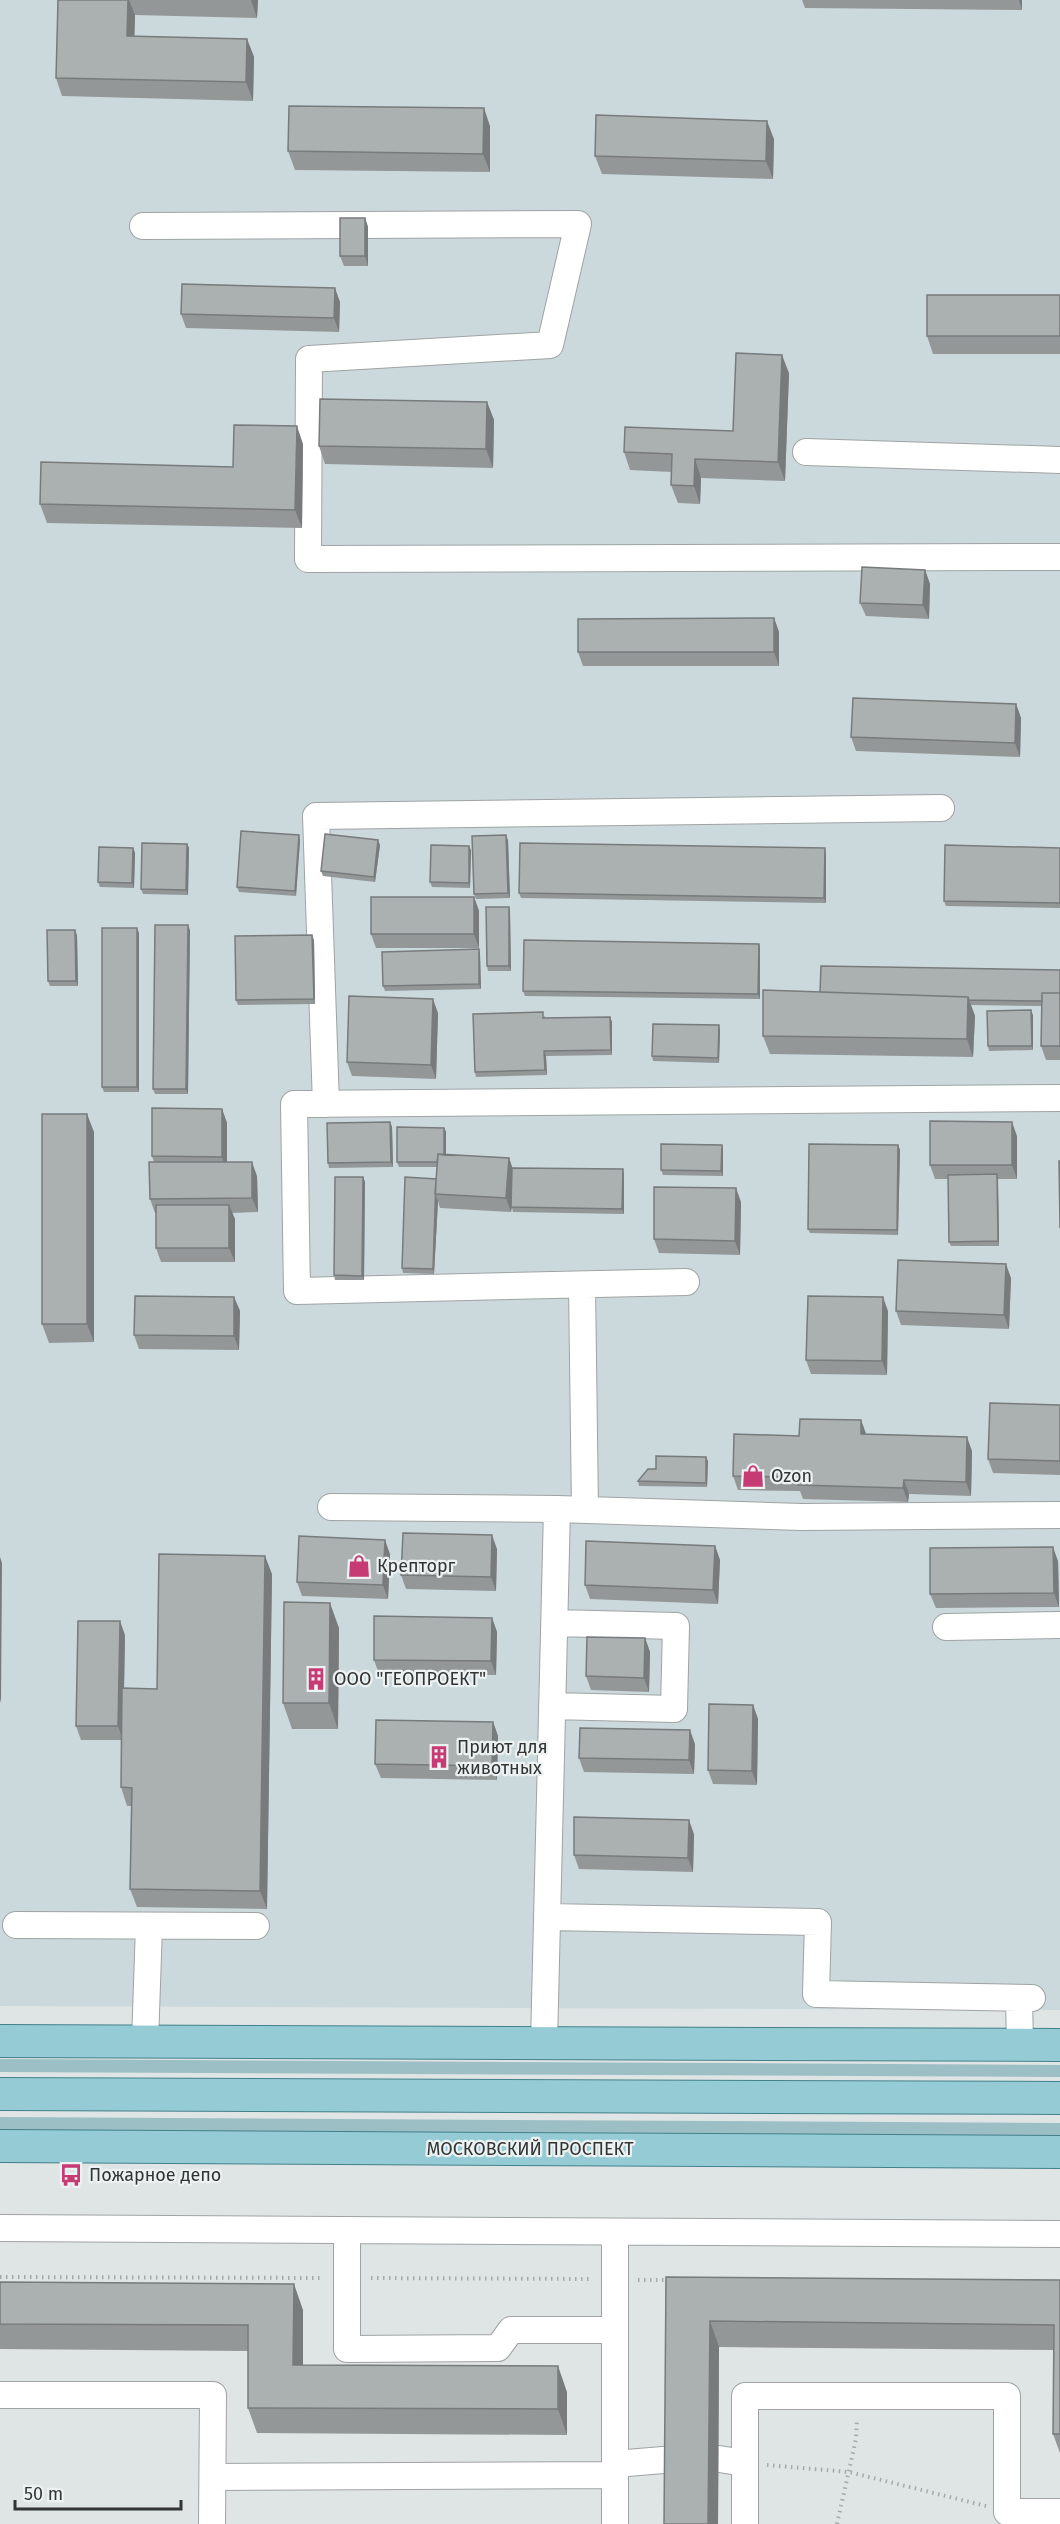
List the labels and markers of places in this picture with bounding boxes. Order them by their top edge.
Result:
shop icon: Ozon [740,1463,766,1489]
place label: Ozon [771,1465,812,1487]
shop icon: Крепторг [346,1553,372,1579]
place label: Крепторг [377,1555,456,1577]
building icon: ООО "ГЕОПРОЕКТ" [303,1666,329,1692]
place label: ООО "ГЕОПРОЕКТ" [334,1668,486,1690]
place label: Приют для животных [457,1736,548,1779]
building icon: Приют для животных [426,1744,452,1770]
bus stop icon: Пожарное депо [58,2162,84,2188]
place label: Пожарное депо [89,2164,221,2186]

